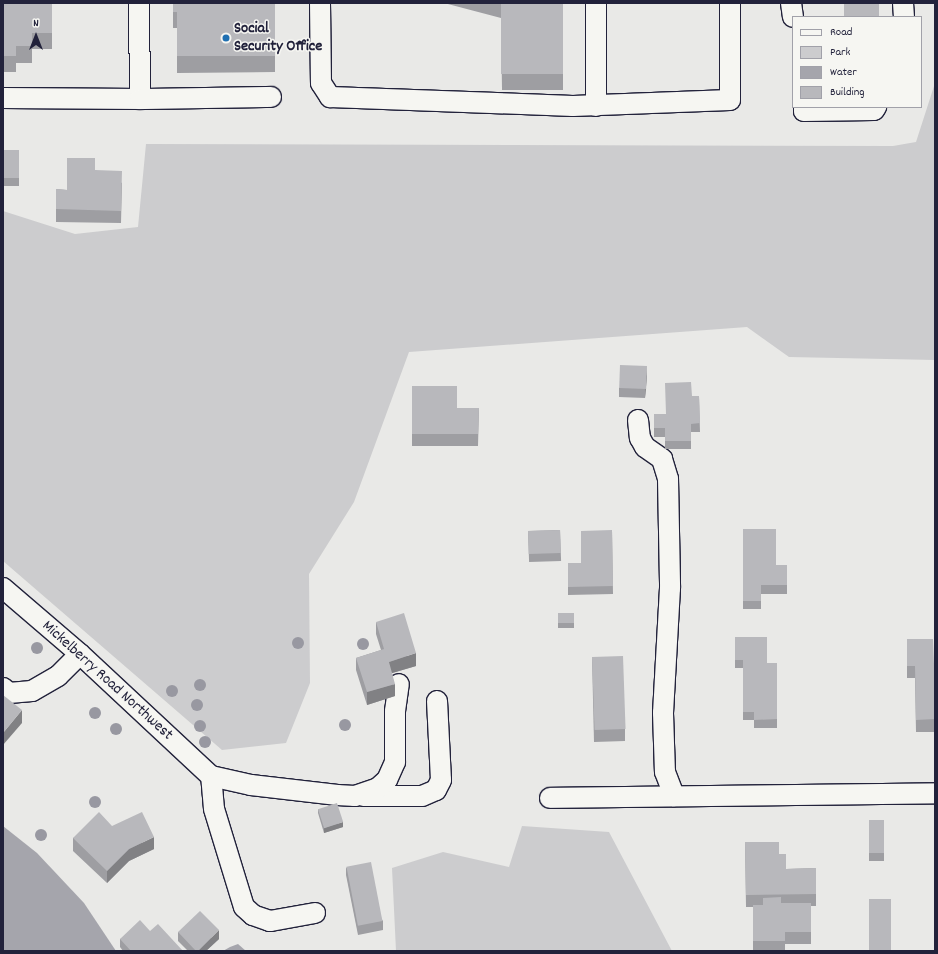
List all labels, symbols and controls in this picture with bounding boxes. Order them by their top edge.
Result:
north arrow [16,16,56,56]
text: N [33,16,39,32]
legend [792,16,922,108]
place label: Social Security Office [234,19,322,57]
text: Road [830,24,852,41]
marker: Social Security Office [221,33,231,43]
text: Park [830,44,850,61]
text: Water [830,64,857,81]
text: Building [830,84,865,101]
street label: Mickelberry Road Northwest [37,617,177,745]

